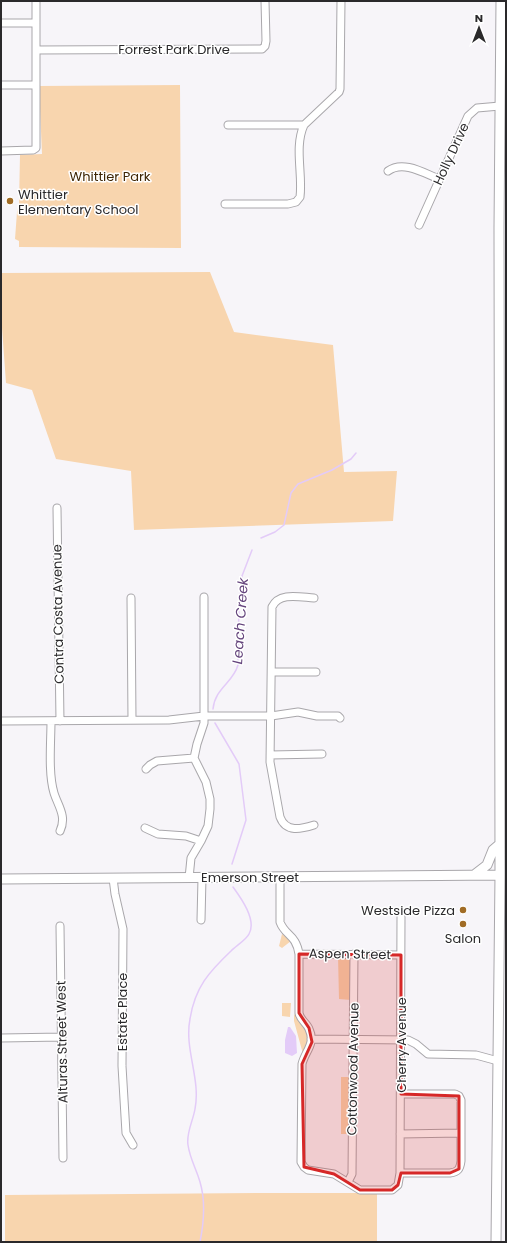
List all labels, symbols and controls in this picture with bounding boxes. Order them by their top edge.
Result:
north arrow [459,8,499,48]
text: N [475,10,483,26]
street label: Forrest Park Drive [118,40,230,59]
street label: Holly Drive [428,120,474,188]
park label: Whittier Park [69,167,151,186]
place label: Whittier Elementary School [18,185,139,219]
marker: Whittier Elementary School [5,196,15,206]
street label: Contra Costa Avenue [47,544,69,684]
water label: Leach Creek [227,576,253,665]
street label: Emerson Street [201,868,299,887]
place label: Westside Pizza [361,901,455,920]
marker: Westside Pizza [458,905,468,915]
marker: Salon [458,919,468,929]
place label: Salon [445,929,481,948]
street label: Aspen Street [309,944,392,964]
street label: Estate Place [113,973,132,1051]
street label: Alturas Street West [51,980,73,1104]
street label: Cherry Avenue [392,997,411,1093]
street label: Cottonwood Avenue [342,1002,364,1136]

